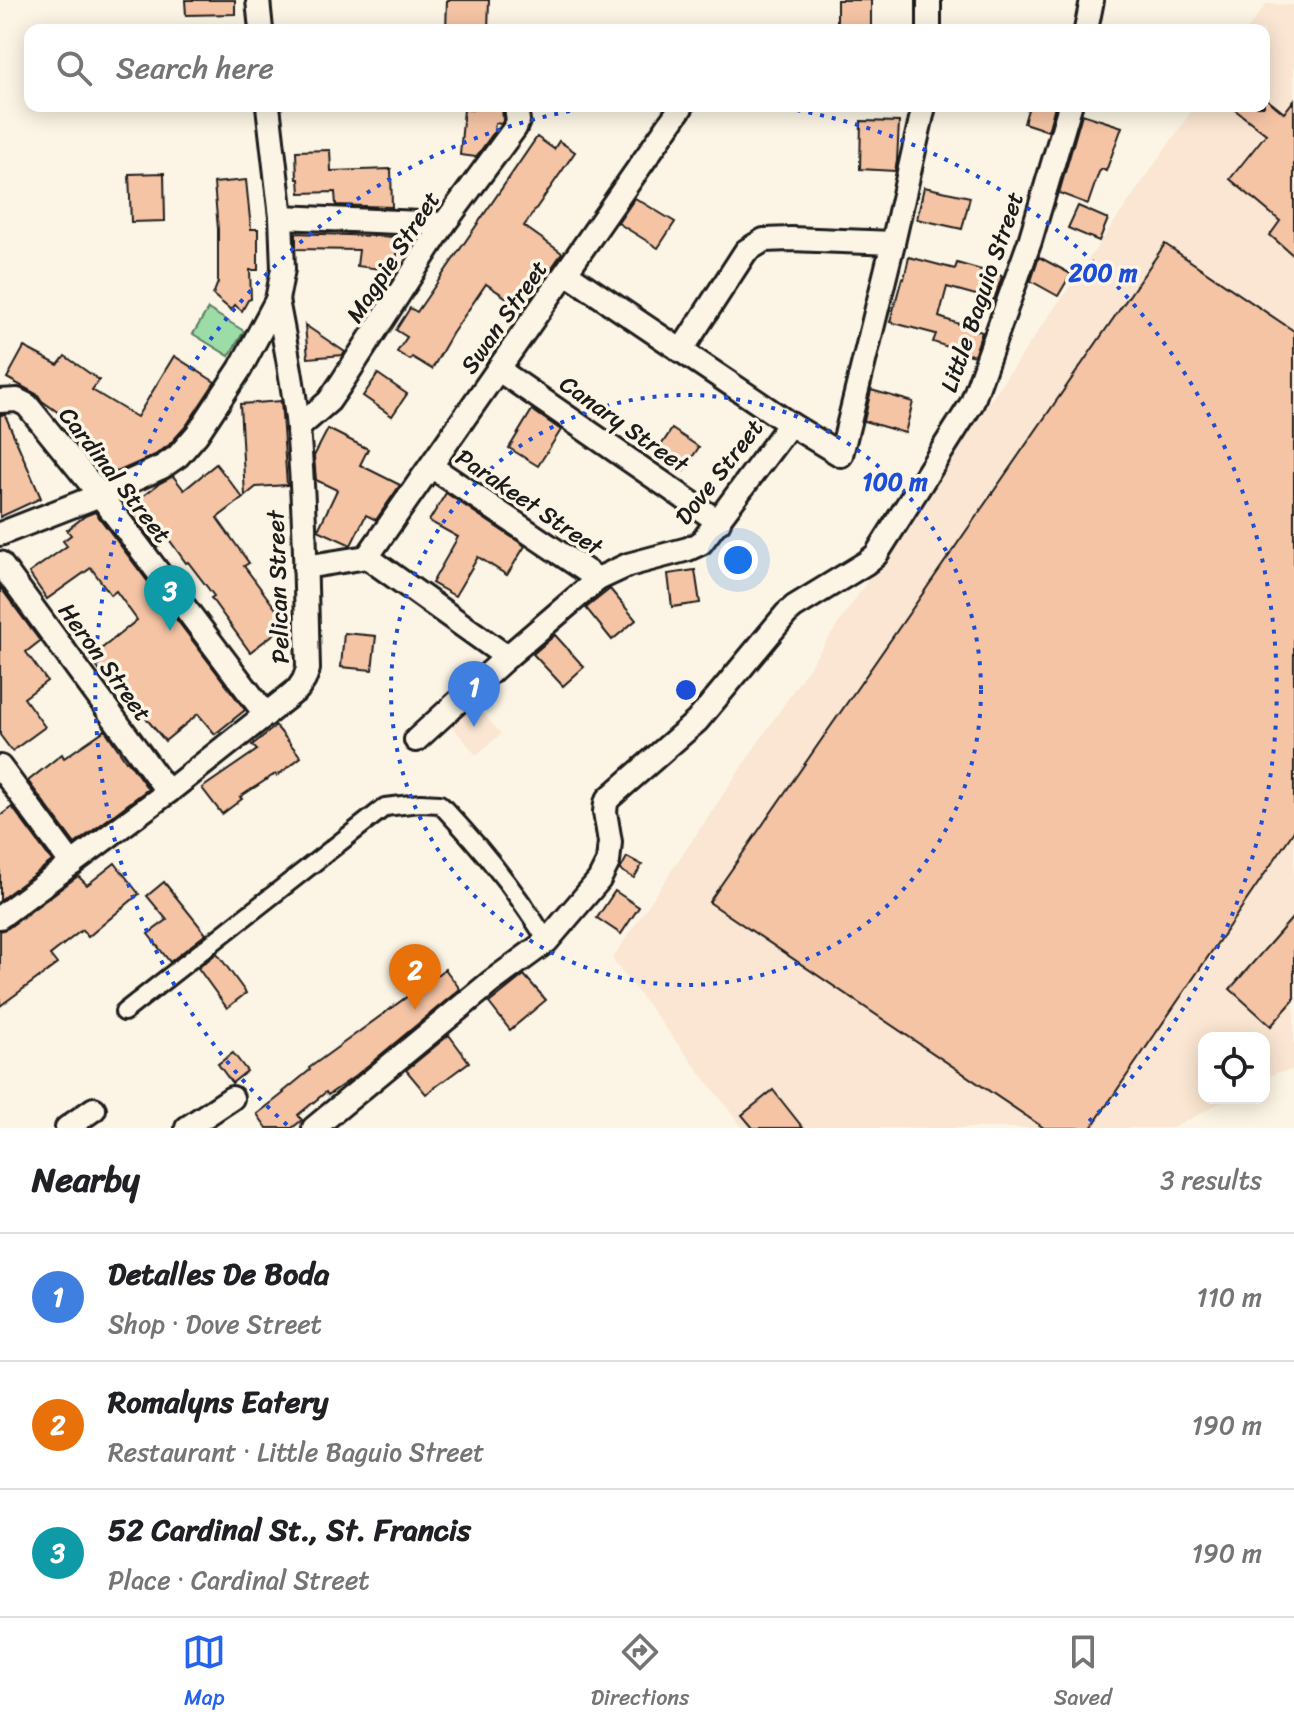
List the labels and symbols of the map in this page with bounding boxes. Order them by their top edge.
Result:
street label: Magpie Street [334,182,452,332]
street label: Little Baguio Street [928,186,1036,398]
street label: Swan Street [449,251,559,383]
text: 200 m [1068,252,1138,294]
street label: Canary Street [550,364,699,485]
street label: Cardinal Street [48,397,182,553]
street label: Dove Street [664,409,774,535]
street label: Parakeet Street [447,437,612,568]
text: 100 m [862,461,928,503]
street label: Pelican Street [254,508,302,664]
your location [718,540,758,580]
pin: 3 [144,565,196,631]
street label: Heron Street [47,593,163,731]
pin: 1 [448,661,500,727]
centre of rings [672,676,700,704]
pin: 2 [389,944,441,1010]

